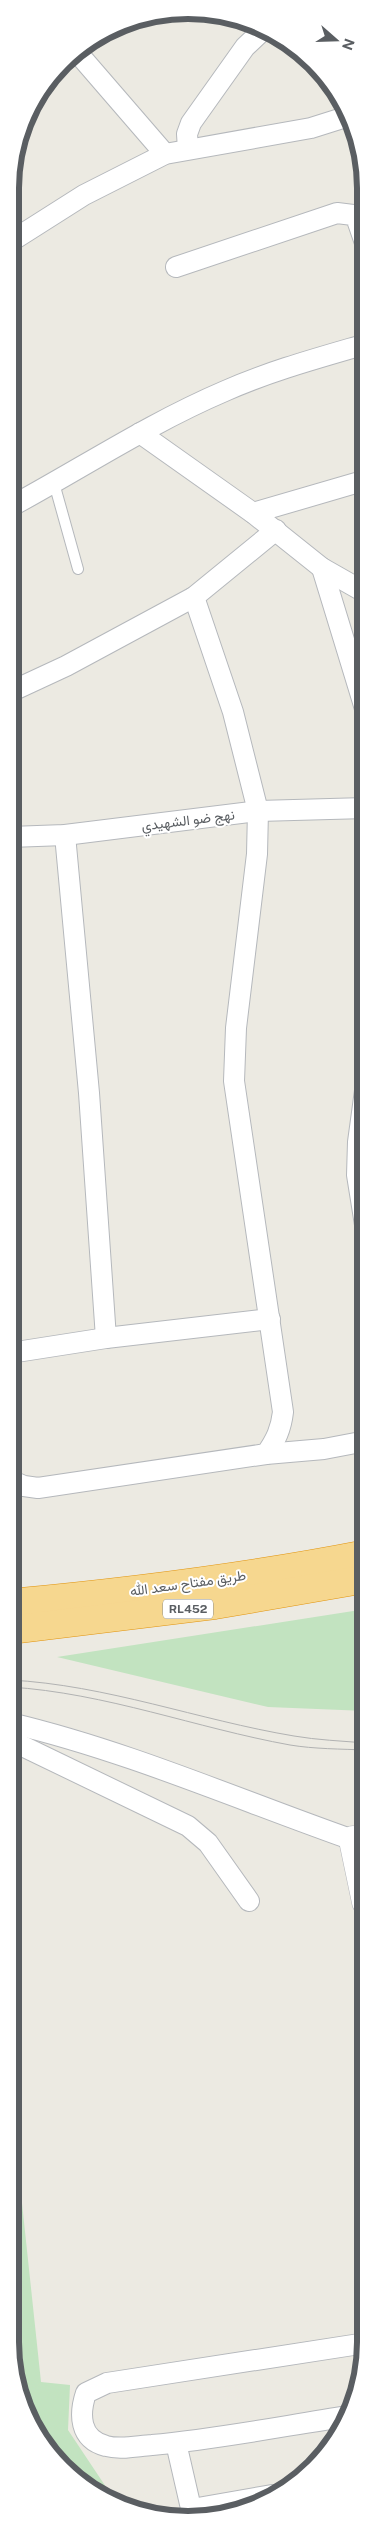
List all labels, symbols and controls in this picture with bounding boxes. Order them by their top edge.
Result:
north arrow [311,15,361,65]
text: N [339,37,358,52]
street label: نهج ضو الشهيدي [140,806,236,838]
street label: طريق مفتاح سعد الله [129,1567,247,1602]
road number: RL452 [163,1600,213,1618]

